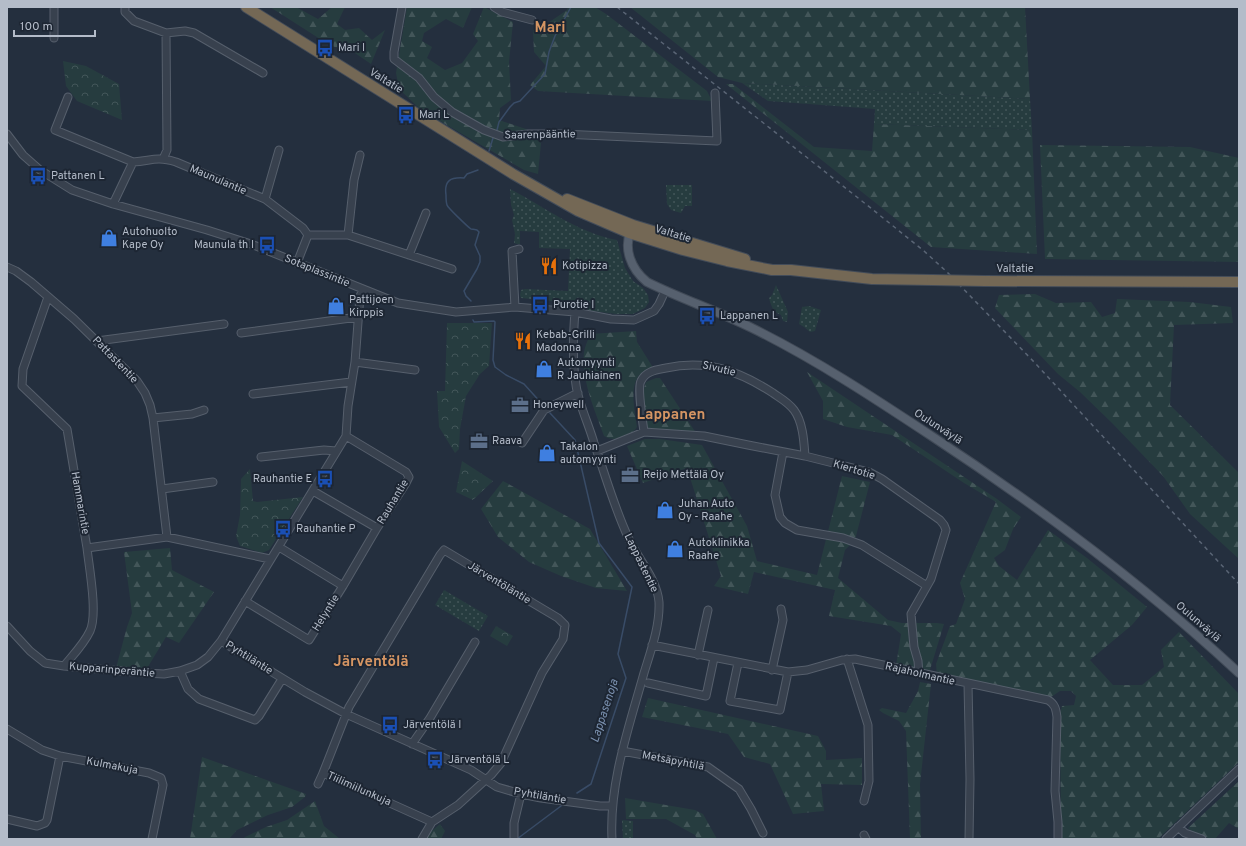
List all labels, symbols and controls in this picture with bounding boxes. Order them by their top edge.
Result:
scale bar [14,12,95,38]
text: 100 m [20,19,53,35]
district label: Mari [534,19,566,38]
bus stop icon: Mari I [315,38,335,58]
place label: Mari I [338,41,365,55]
street label: Valtatie [366,65,406,97]
bus stop icon: Mari L [396,105,416,125]
place label: Mari L [419,108,449,122]
street label: Saarenpääntie [504,127,576,143]
street label: Maunulantie [187,162,249,198]
bus stop icon: Pattanen L [28,166,48,186]
place label: Pattanen L [51,169,105,183]
street label: Valtatie [653,222,693,246]
place label: Autohuolto Kape Oy [122,225,177,252]
shop icon: Autohuolto Kape Oy [99,228,119,248]
bus stop icon: Maunula th I [257,235,277,255]
place label: Maunula th I [194,238,254,252]
street label: Sotaplassintie [282,252,352,290]
restaurant icon: Kotipizza [539,256,559,276]
place label: Kotipizza [562,259,608,273]
street label: Valtatie [996,262,1034,276]
place label: Pattijoen Kirppis [349,293,394,320]
bus stop icon: Purotie I [530,295,550,315]
shop icon: Pattijoen Kirppis [326,296,346,316]
place label: Purotie I [553,298,594,312]
bus stop icon: Lappanen L [697,306,717,326]
place label: Lappanen L [720,309,778,323]
place label: Kebab-Grilli Madonna [536,328,595,355]
restaurant icon: Kebab-Grilli Madonna [513,331,533,351]
street label: Pattastentie [89,334,141,386]
place label: Automyynti R Jauhiainen [557,356,621,383]
street label: Sivutie [701,358,737,380]
shop icon: Automyynti R Jauhiainen [534,359,554,379]
office icon: Honeywell [510,395,530,415]
place label: Honeywell [533,398,584,412]
district label: Lappanen [637,406,705,425]
street label: Oulunväylä [911,406,965,448]
office icon: Raava [469,431,489,451]
place label: Raava [492,434,522,448]
place label: Takalon automyynti [560,440,616,467]
shop icon: Takalon automyynti [537,443,557,463]
street label: Kiertotie [831,457,877,483]
office icon: Reijo Mettälä Oy [620,465,640,485]
place label: Reijo Mettälä Oy [643,468,724,482]
bus stop icon: Rauhantie E [315,469,335,489]
street label: Hammarintie [68,470,92,536]
place label: Rauhantie E [253,472,312,486]
street label: Rauhantie [374,477,412,527]
place label: Juhan Auto Oy - Raahe [678,497,735,524]
shop icon: Juhan Auto Oy - Raahe [655,500,675,520]
bus stop icon: Rauhantie P [273,519,293,539]
place label: Rauhantie P [296,522,356,536]
street label: Lappastentie [621,531,661,595]
place label: Autoklinikka Raahe [688,536,750,563]
shop icon: Autoklinikka Raahe [665,539,685,559]
street label: Järventöläntie [465,559,533,607]
street label: Helyntie [309,592,343,634]
street label: Oulunväylä [1173,599,1224,645]
street label: Pyhtiläntie [223,638,275,678]
district label: Järventölä [333,653,409,672]
street label: Kupparinperäntie [68,659,156,681]
street label: Rajaholmantie [884,659,956,689]
water label: Lappasenoja [587,677,623,745]
bus stop icon: Järventölä I [380,715,400,735]
place label: Järventölä I [403,718,461,732]
street label: Metsäpyhtilä [641,748,705,774]
bus stop icon: Järventölä L [425,750,445,770]
place label: Järventölä L [448,753,509,767]
street label: Kulmakuja [85,754,139,778]
street label: Tiilimiilunkuja [325,769,393,809]
street label: Pyhtiläntie [513,784,567,808]

